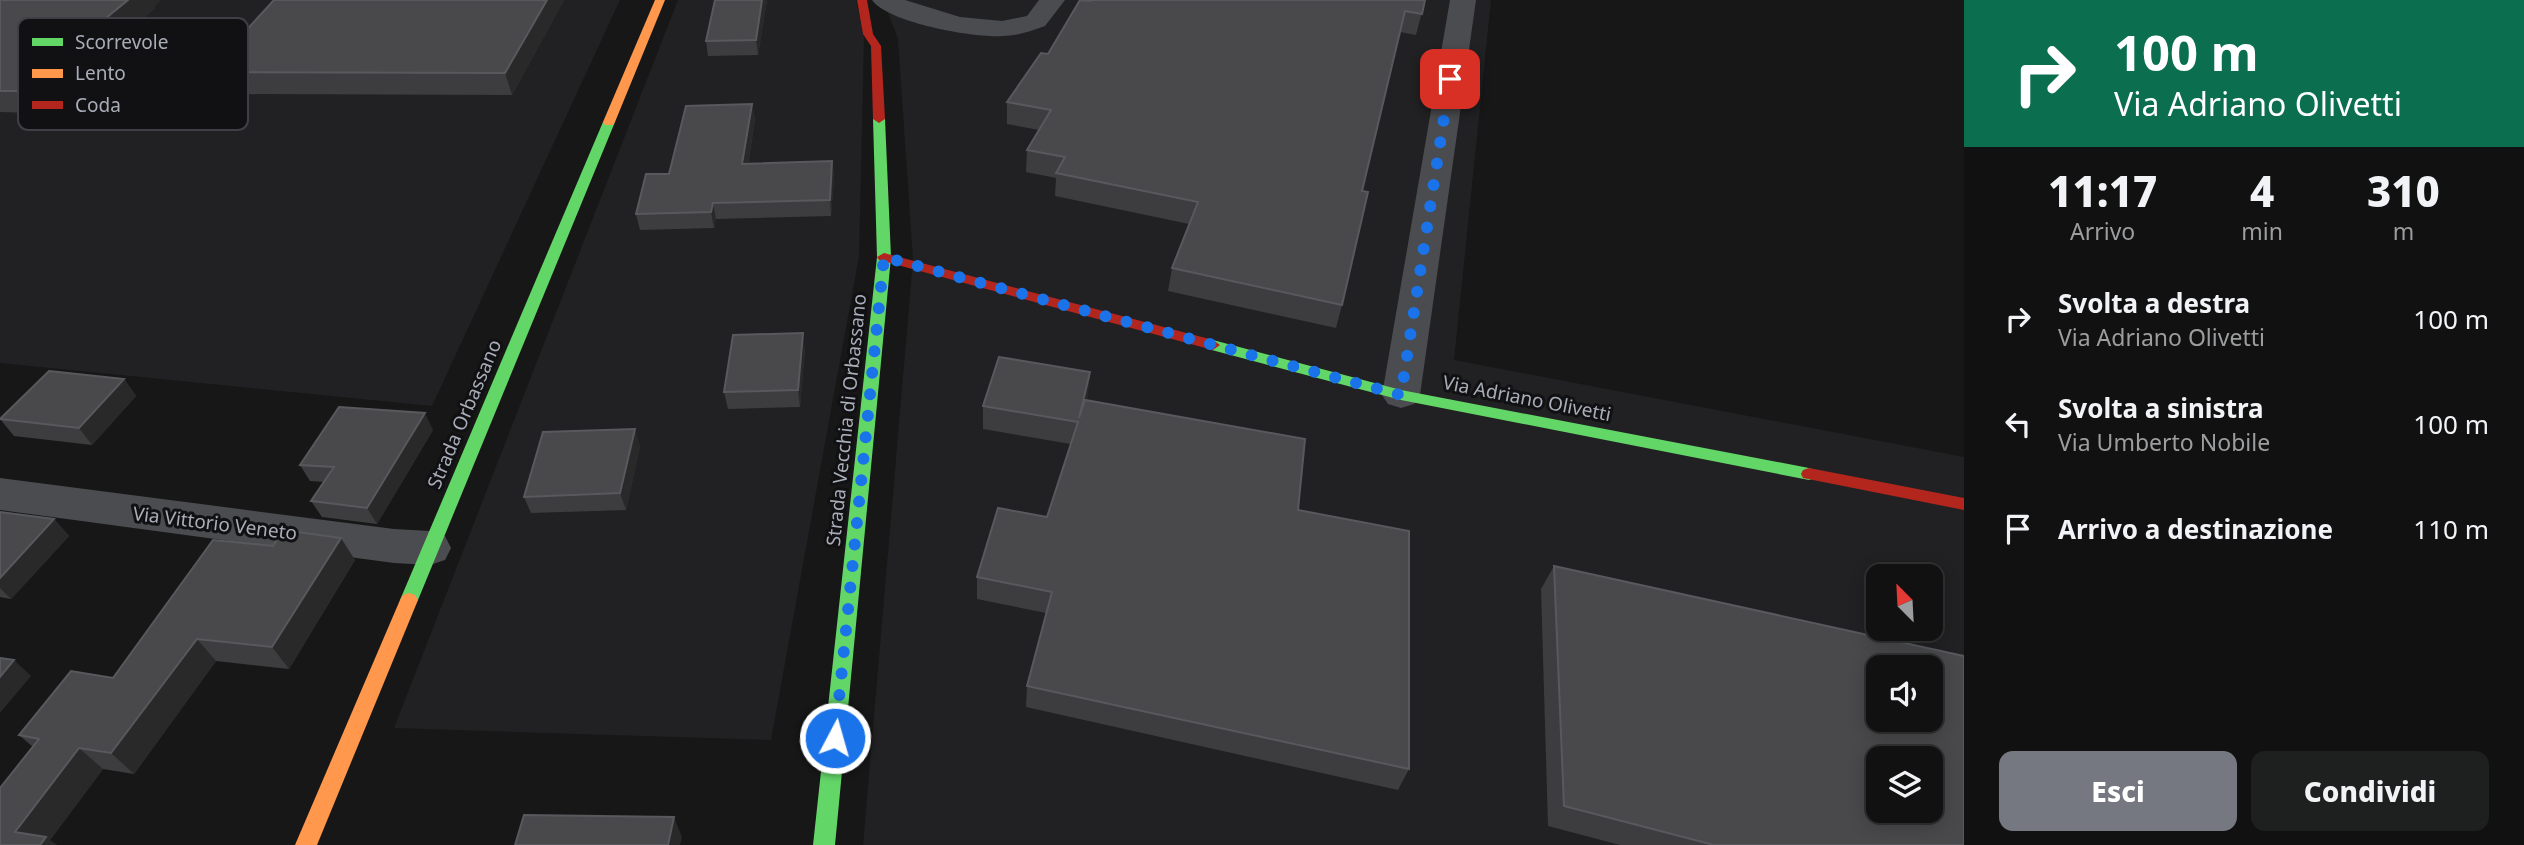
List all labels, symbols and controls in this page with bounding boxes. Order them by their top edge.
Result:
legend [18,18,248,130]
text: 100 m [2114,19,2259,85]
icon: right [1999,28,2090,119]
text: Scorrevole [75,29,168,55]
pin [1420,49,1480,109]
text: Lento [75,60,126,86]
icon: arrive [1431,60,1469,98]
text: Via Adriano Olivetti [2114,82,2402,125]
text: Coda [75,92,121,118]
text: 11:17 [2048,162,2157,219]
text: 4 [2250,162,2274,219]
text: 310 [2367,162,2440,219]
text: Arrivo [2070,215,2135,247]
text: min [2241,215,2283,247]
text: m [2393,215,2414,247]
text: Svolta a destra [2058,285,2250,321]
street label: Strada Vecchia di Orbassano [820,293,872,547]
icon: right [1999,300,2037,338]
text: 100 m [2413,301,2489,337]
text: Via Adriano Olivetti [2058,321,2265,353]
street label: Strada Orbassano [421,335,507,493]
street label: Via Adriano Olivetti [1441,369,1613,427]
text: Svolta a sinistra [2058,390,2264,426]
icon: left [1999,405,2037,443]
text: 100 m [2413,406,2489,442]
text: Via Umberto Nobile [2058,426,2270,458]
street label: Via Vittorio Veneto [131,500,299,546]
icon: arrive [1999,510,2037,548]
text: Arrivo a destinazione [2058,511,2333,547]
text: 110 m [2413,511,2489,547]
north arrow [1866,564,1942,640]
map controls [1866,564,1943,823]
button: sound [1866,655,1943,732]
position arrow [798,701,872,775]
button: layers [1866,746,1943,823]
button: Esci [1999,751,2237,831]
button: Condividi [2251,751,2489,831]

